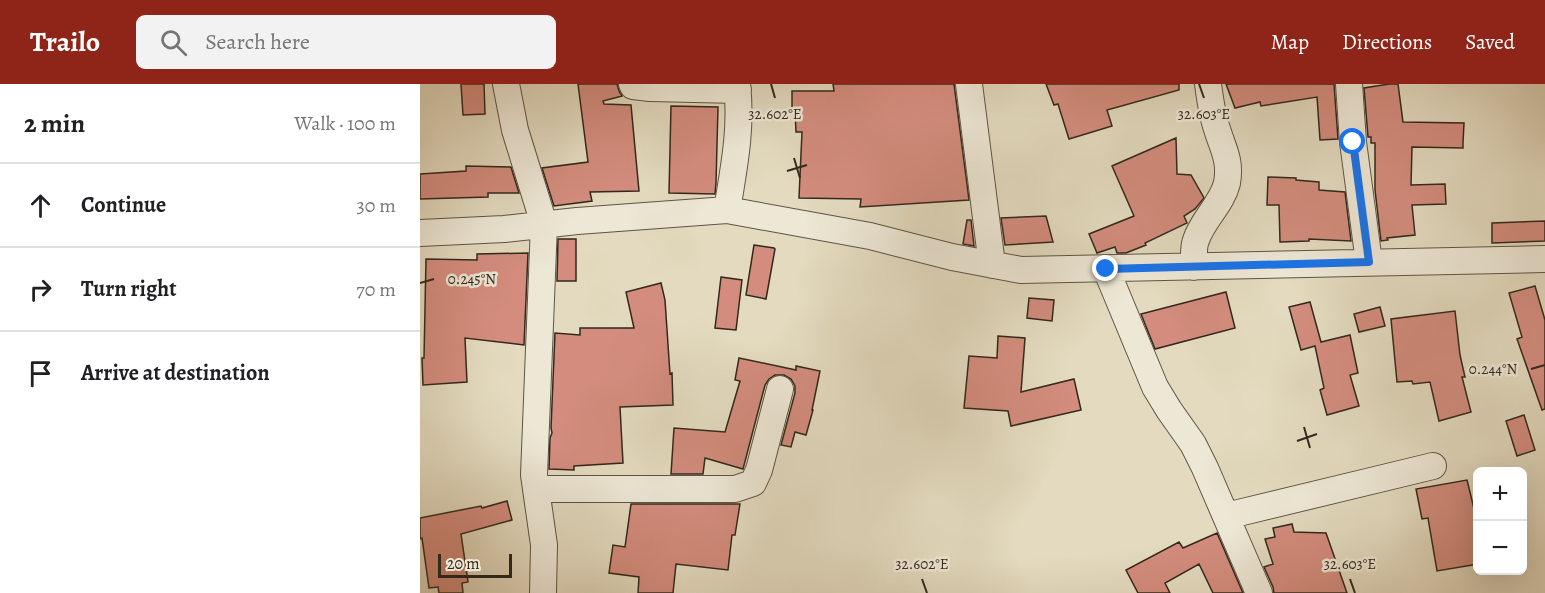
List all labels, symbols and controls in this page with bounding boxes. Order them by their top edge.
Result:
search box [136,15,556,69]
text: Trailo [30,23,100,61]
icon: search [157,26,190,59]
text: Search here [205,27,310,57]
text: Map [1271,28,1309,56]
text: Directions [1342,28,1432,56]
text: Saved [1465,28,1515,56]
text: 32.602°E [748,104,802,124]
text: 32.603°E [1178,104,1230,124]
text: 2 min [24,106,85,141]
text: Walk · 100 m [294,110,396,137]
route start [1339,128,1365,154]
icon: ahead [24,189,57,222]
text: Continue [81,190,166,220]
text: 30 m [356,192,396,219]
route end [1092,255,1118,281]
text: 0.245°N [448,269,496,289]
icon: right [24,273,57,306]
text: Turn right [81,274,177,304]
text: 70 m [356,276,396,303]
icon: arrive [24,357,57,390]
text: Arrive at destination [81,358,270,388]
text: 0.244°N [1469,359,1518,379]
map controls [1473,467,1527,575]
button: + [1473,467,1527,521]
button: − [1473,521,1527,575]
scale bar [438,551,512,578]
text: 20 m [447,553,480,575]
text: 32.602°E [895,554,949,574]
text: 32.603°E [1324,554,1376,574]

